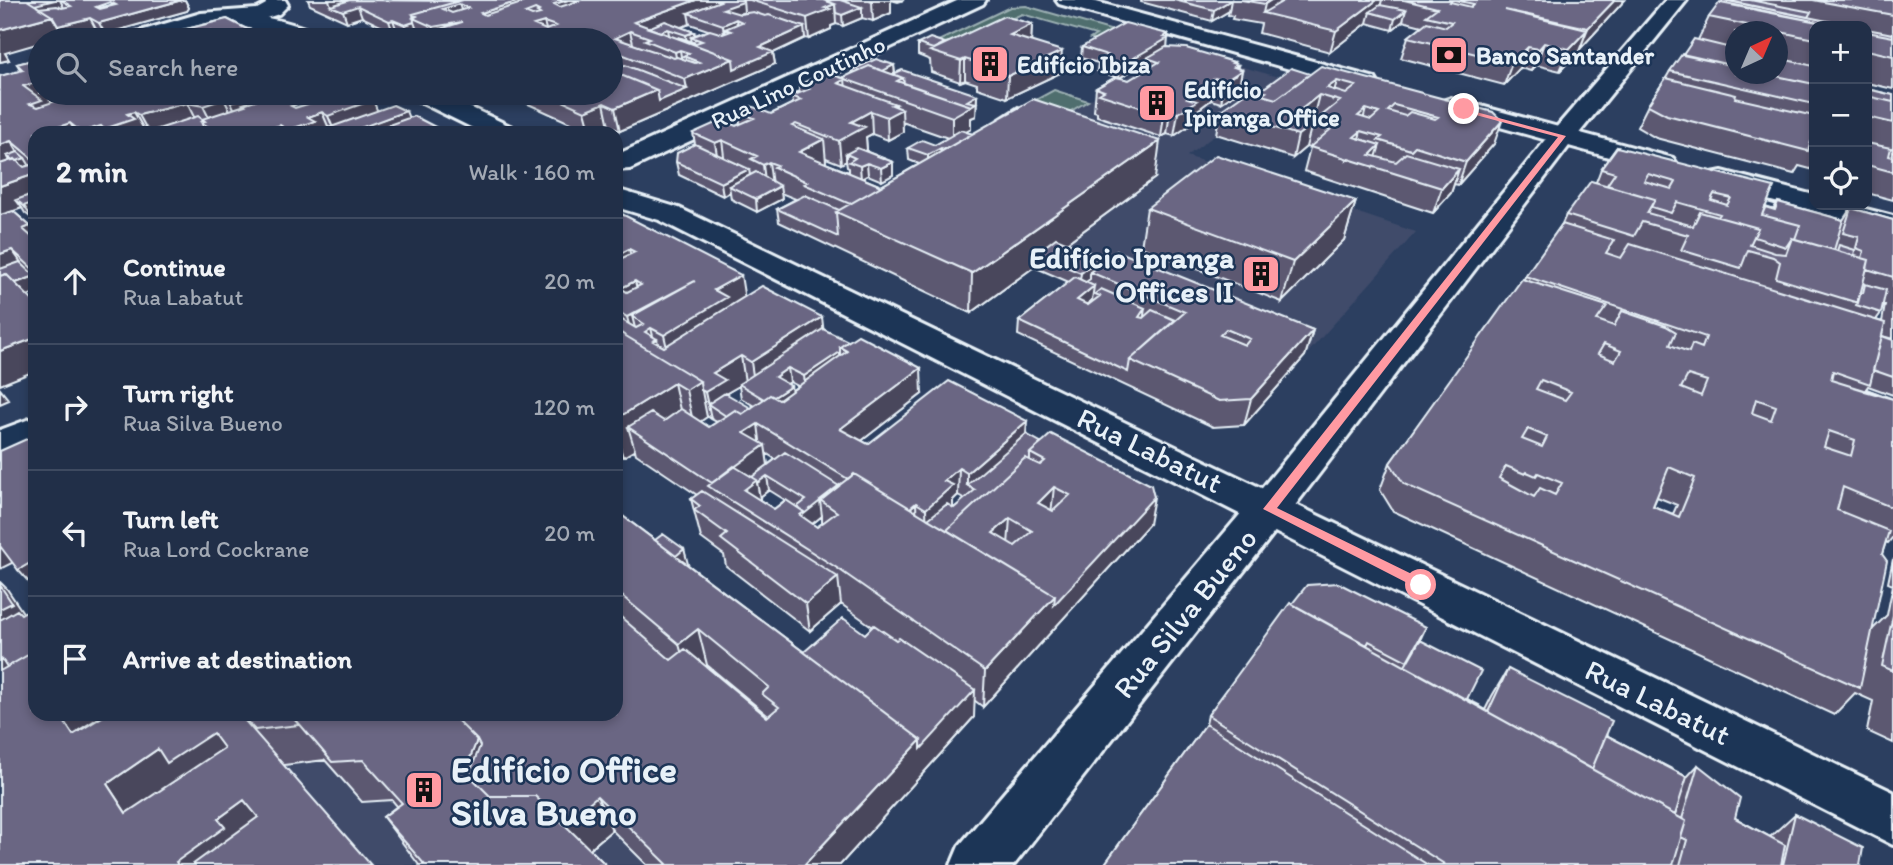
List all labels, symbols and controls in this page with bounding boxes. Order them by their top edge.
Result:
north arrow [1725,21,1788,84]
map controls [1809,21,1872,210]
button: + [1809,21,1872,84]
search box [28,28,623,105]
street label: Rua Lino Coutinho [706,29,890,135]
bank icon: Banco Santander [1428,34,1470,76]
place label: Banco Santander [1476,41,1654,70]
building icon: Edifício Ibiza [969,43,1011,85]
icon: search [52,48,90,86]
place label: Edifício Ibiza [1017,50,1150,79]
text: Search here [108,51,238,83]
place label: Edifício Ipiranga Office [1184,75,1340,133]
building icon: Edifício Ipiranga Office [1136,82,1178,124]
button: − [1809,84,1872,147]
route end [1448,93,1479,124]
button: locate [1809,147,1872,210]
text: 2 min [56,153,127,190]
text: Walk · 160 m [469,158,595,186]
place label: Edifício Ipranga Offices II [1029,239,1234,310]
text: Continue [123,251,226,283]
building icon: Edifício Ipranga Offices II [1240,253,1282,295]
icon: ahead [56,262,94,300]
text: 20 m [544,267,595,295]
text: Rua Labatut [123,283,243,311]
text: Turn right [123,377,234,409]
icon: right [56,388,94,426]
text: 120 m [534,393,595,421]
street label: Rua Labatut [1071,399,1229,501]
text: Rua Silva Bueno [123,409,283,437]
text: Turn left [123,503,219,535]
icon: left [56,514,94,552]
text: 20 m [544,519,595,547]
street label: Rua Silva Bueno [1105,520,1265,706]
text: Rua Lord Cockrane [123,535,309,563]
route start [1405,569,1436,600]
icon: arrive [56,640,94,678]
text: Arrive at destination [123,643,352,675]
street label: Rua Labatut [1579,651,1737,753]
place label: Edifício Office Silva Bueno [451,747,677,834]
building icon: Edifício Office Silva Bueno [403,769,445,811]

